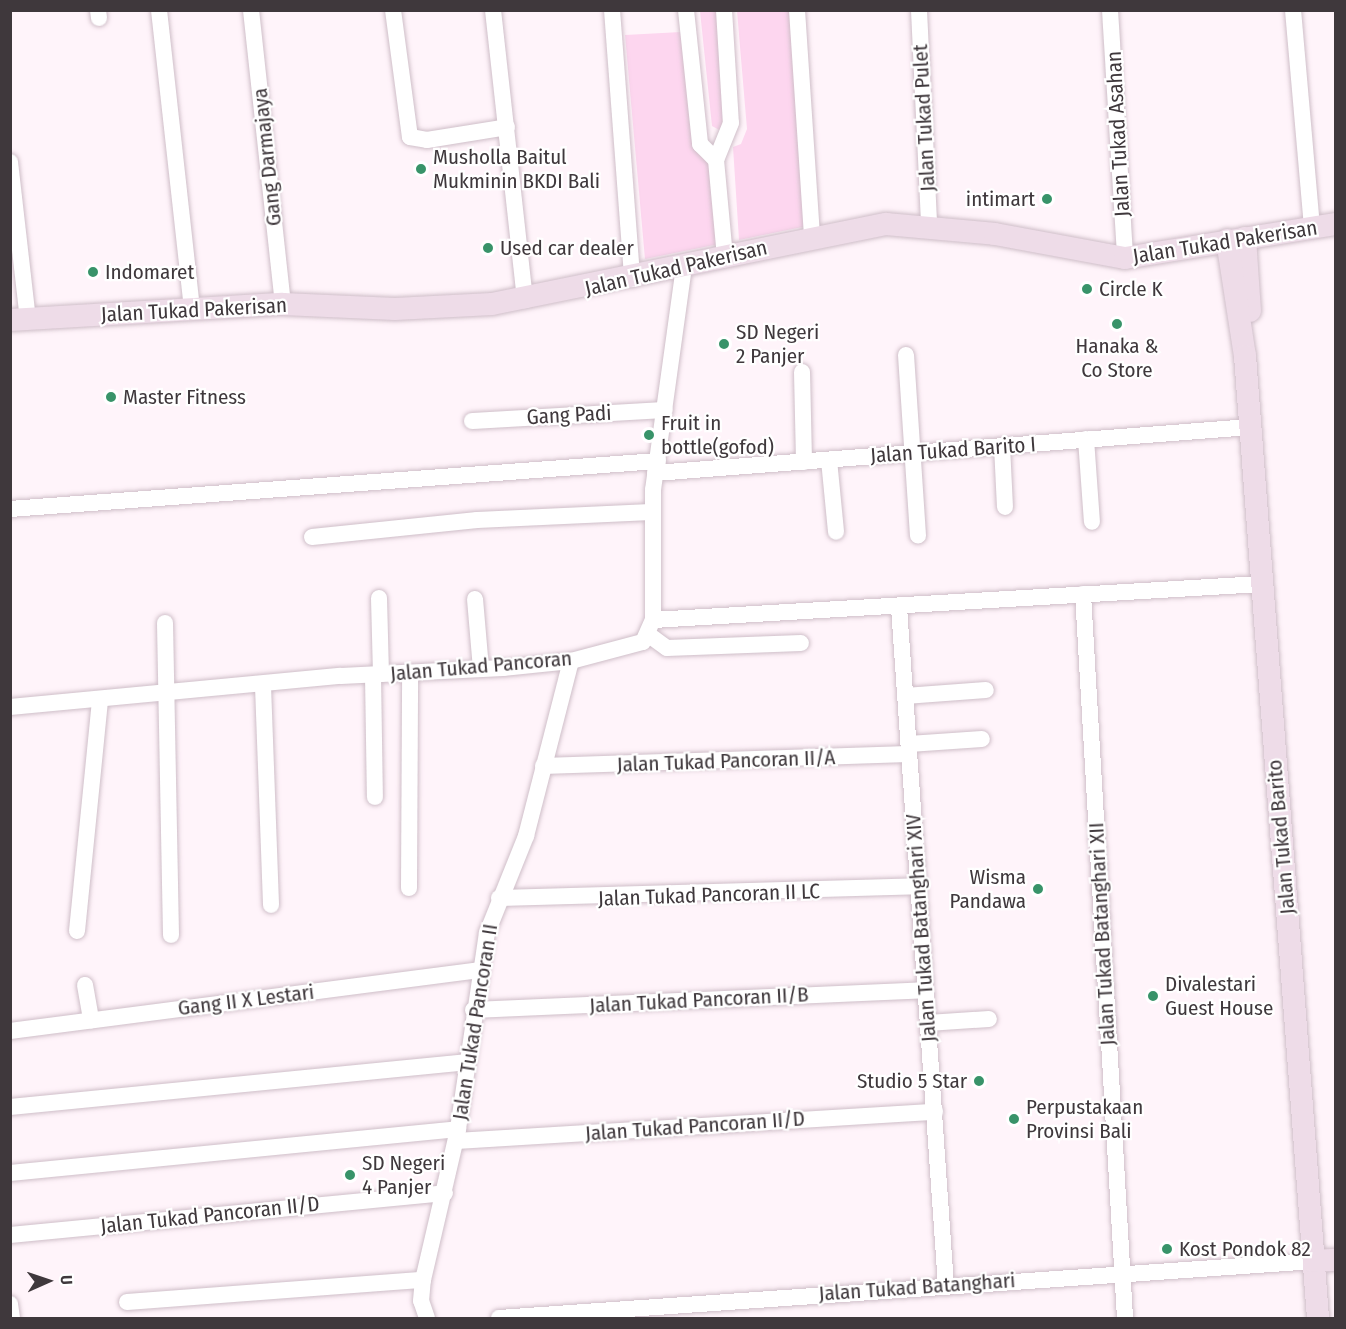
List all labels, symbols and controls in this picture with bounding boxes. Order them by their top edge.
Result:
street label: Jalan Tukad Pulet [908,44,940,192]
street label: Jalan Tukad Asahan [1101,50,1135,218]
street label: Gang Darmajaya [247,87,287,227]
place label: Musholla Baitul Mukminin BKDI Bali [433,144,600,194]
marker: Musholla Baitul Mukminin BKDI Bali [414,162,428,176]
place label: intimart [966,186,1035,212]
marker: intimart [1040,192,1054,206]
street label: Jalan Tukad Pakerisan [1131,215,1319,269]
place label: Used car dealer [500,235,634,261]
street label: Jalan Tukad Pakerisan [582,235,770,301]
marker: Used car dealer [481,241,495,255]
place label: Indomaret [105,259,194,285]
marker: Indomaret [86,265,100,279]
place label: Circle K [1099,276,1163,302]
marker: Circle K [1080,282,1094,296]
street label: Jalan Tukad Pakerisan [100,293,288,327]
marker: Hanaka & Co Store [1110,317,1124,331]
place label: SD Negeri 2 Panjer [736,319,819,369]
place label: Hanaka & Co Store [1075,333,1159,383]
marker: SD Negeri 2 Panjer [717,337,731,351]
place label: Master Fitness [123,384,246,410]
marker: Master Fitness [104,390,118,404]
street label: Gang Padi [526,400,612,430]
place label: Fruit in bottle(gofod) [661,410,774,460]
marker: Fruit in bottle(gofod) [642,428,656,442]
street label: Jalan Tukad Barito I [869,432,1037,468]
street label: Jalan Tukad Pancoran [389,646,573,686]
street label: Jalan Tukad Pancoran II/A [616,745,836,777]
street label: Jalan Tukad Barito [1262,759,1300,915]
street label: Jalan Tukad Batanghari XIV [900,813,942,1043]
street label: Jalan Tukad Batanghari XII [1084,822,1120,1046]
place label: Wisma Pandawa [950,864,1026,914]
street label: Jalan Tukad Pancoran II LC [598,879,820,911]
marker: Wisma Pandawa [1031,882,1045,896]
street label: Jalan Tukad Pancoran II [447,922,503,1122]
place label: Divalestari Guest House [1165,971,1273,1021]
street label: Gang II X Lestari [176,979,316,1021]
street label: Jalan Tukad Pancoran II/B [589,982,809,1018]
marker: Divalestari Guest House [1146,989,1160,1003]
place label: Studio 5 Star [857,1068,967,1094]
marker: Studio 5 Star [972,1074,986,1088]
place label: Perpustakaan Provinsi Bali [1026,1094,1143,1144]
street label: Jalan Tukad Pancoran II/D [584,1106,806,1146]
marker: Perpustakaan Provinsi Bali [1007,1112,1021,1126]
place label: SD Negeri 4 Panjer [362,1150,445,1200]
marker: SD Negeri 4 Panjer [343,1168,357,1182]
street label: Jalan Tukad Pancoran II/D [99,1191,321,1239]
place label: Kost Pondok 82 [1179,1236,1311,1262]
marker: Kost Pondok 82 [1160,1242,1174,1256]
north arrow [18,1251,78,1311]
street label: Jalan Tukad Batanghari [818,1268,1016,1306]
text: U [57,1275,76,1285]

